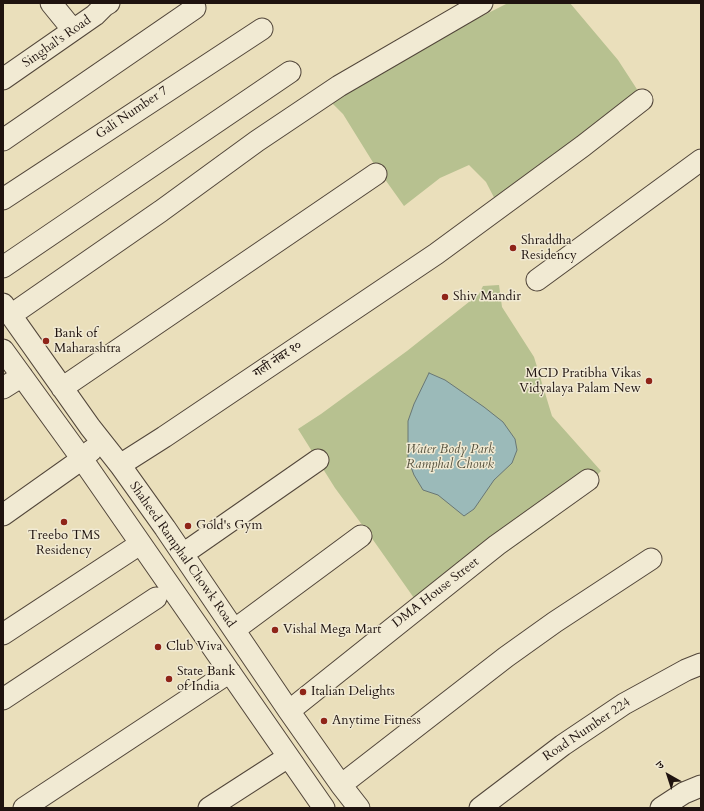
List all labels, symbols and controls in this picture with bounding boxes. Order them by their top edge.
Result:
street label: Singhal's Road [20,13,94,71]
street label: Gali Number 7 [93,83,171,143]
place label: Shraddha Residency [521,233,577,264]
marker: Shraddha Residency [508,243,518,253]
place label: Shiv Mandir [453,289,521,305]
marker: Shiv Mandir [440,292,450,302]
place label: Bank of Maharashtra [54,326,121,357]
marker: Bank of Maharashtra [41,336,51,346]
street label: गली नंबर १० [251,338,305,382]
place label: MCD Pratibha Vikas Vidyalaya Palam New [519,366,641,397]
marker: MCD Pratibha Vikas Vidyalaya Palam New [644,376,654,386]
park label: Water Body Park Ramphal Chowk [406,442,494,473]
street label: Shaheed Ramphal Chowk Road [126,479,238,631]
marker: Treebo TMS Residency [59,517,69,527]
place label: Gold's Gym [196,518,262,534]
marker: Gold's Gym [183,521,193,531]
place label: Treebo TMS Residency [28,528,100,559]
street label: DMA House Street [390,554,482,632]
place label: Vishal Mega Mart [283,622,381,638]
marker: Vishal Mega Mart [270,625,280,635]
place label: Club Viva [166,639,222,655]
marker: Club Viva [153,642,163,652]
place label: State Bank of India [177,664,236,695]
marker: State Bank of India [164,674,174,684]
place label: Italian Delights [311,684,395,700]
marker: Italian Delights [298,687,308,697]
street label: Road Number 224 [540,695,634,765]
place label: Anytime Fitness [332,713,421,729]
marker: Anytime Fitness [319,716,329,726]
north arrow [648,755,688,795]
text: उ [653,758,667,773]

